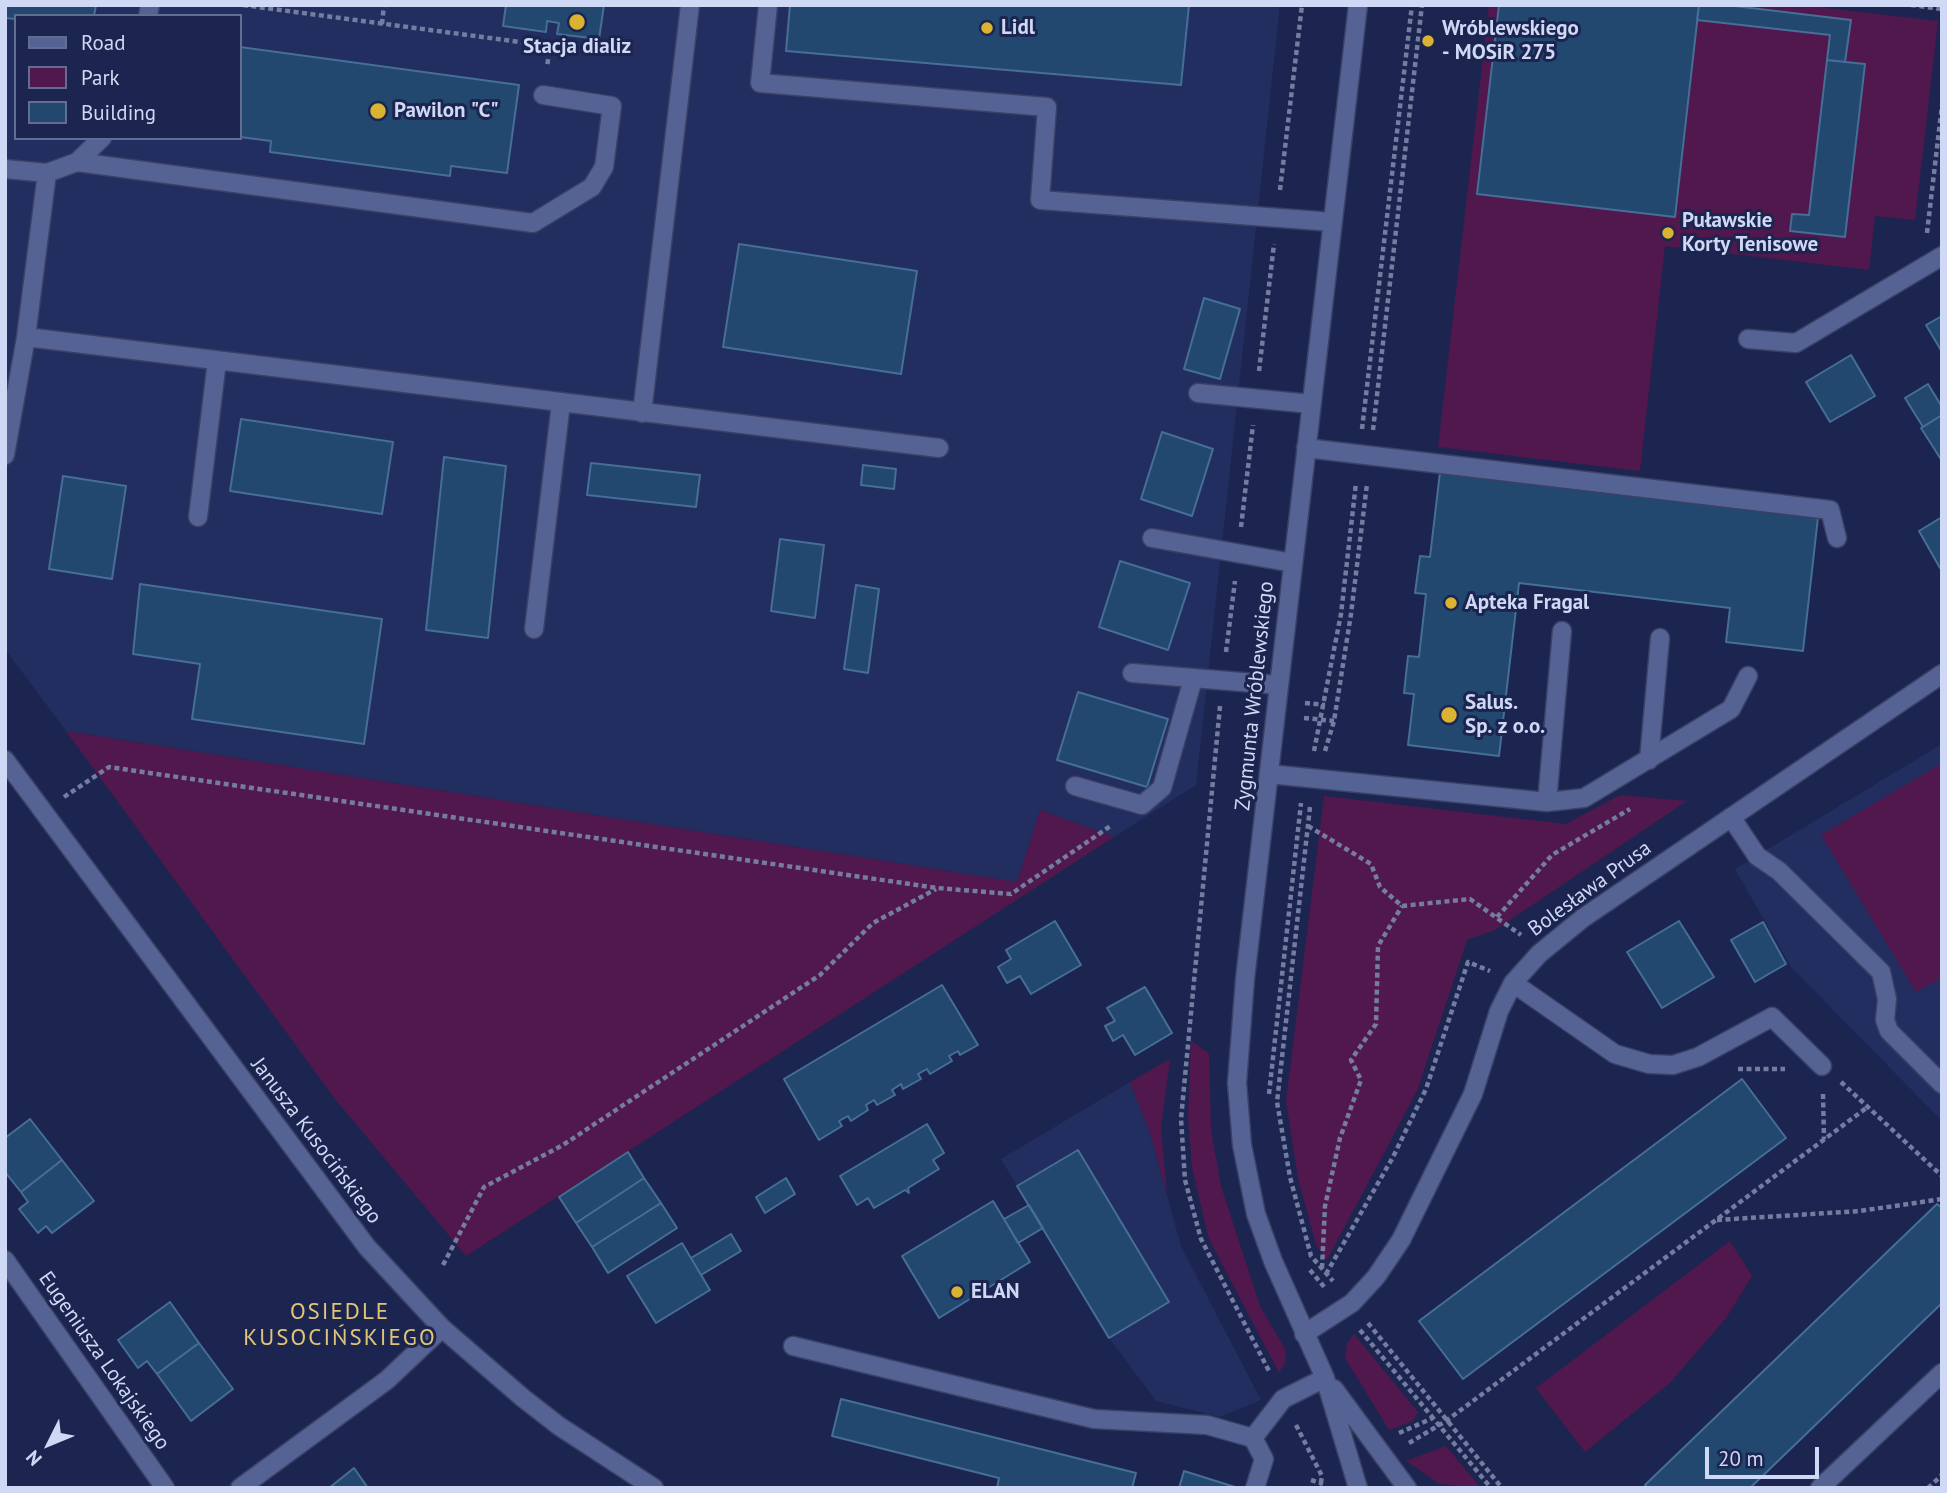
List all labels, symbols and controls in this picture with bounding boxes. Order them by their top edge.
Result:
marker: Stacja dializ [567,12,587,32]
legend [14,14,242,140]
place label: Lidl [1001,15,1035,41]
place label: Wróblewskiego - MOSiR 275 [1442,16,1579,66]
marker: Lidl [979,20,995,36]
text: Road [81,29,125,56]
marker: Wróblewskiego - MOSiR 275 [1420,33,1436,49]
place label: Stacja dializ [523,34,631,60]
text: Park [81,64,120,91]
place label: Pawilon "C" [394,98,499,124]
text: Building [81,99,156,126]
marker: Pawilon "C" [368,101,388,121]
place label: Puławskie Korty Tenisowe [1682,208,1818,258]
marker: Puławskie Korty Tenisowe [1660,225,1676,241]
street label: Zygmunta Wróblewskiego [1230,580,1280,812]
place label: Apteka Fragal [1465,590,1589,616]
marker: Apteka Fragal [1443,595,1459,611]
place label: Salus. Sp. z o.o. [1465,690,1545,740]
marker: Salus. Sp. z o.o. [1439,705,1459,725]
street label: Bolesława Prusa [1524,836,1656,942]
street label: Janusza Kusocińskiego [245,1053,387,1229]
street label: Eugeniusza Lokajskiego [33,1267,175,1455]
place label: ELAN [971,1279,1020,1305]
marker: ELAN [949,1284,965,1300]
district label: OSIEDLE KUSOCIŃSKIEGO [245,1298,435,1352]
north arrow [14,1409,84,1479]
scale bar [1709,1434,1823,1478]
text: 20 m [1718,1445,1764,1472]
text: N [21,1446,47,1471]

